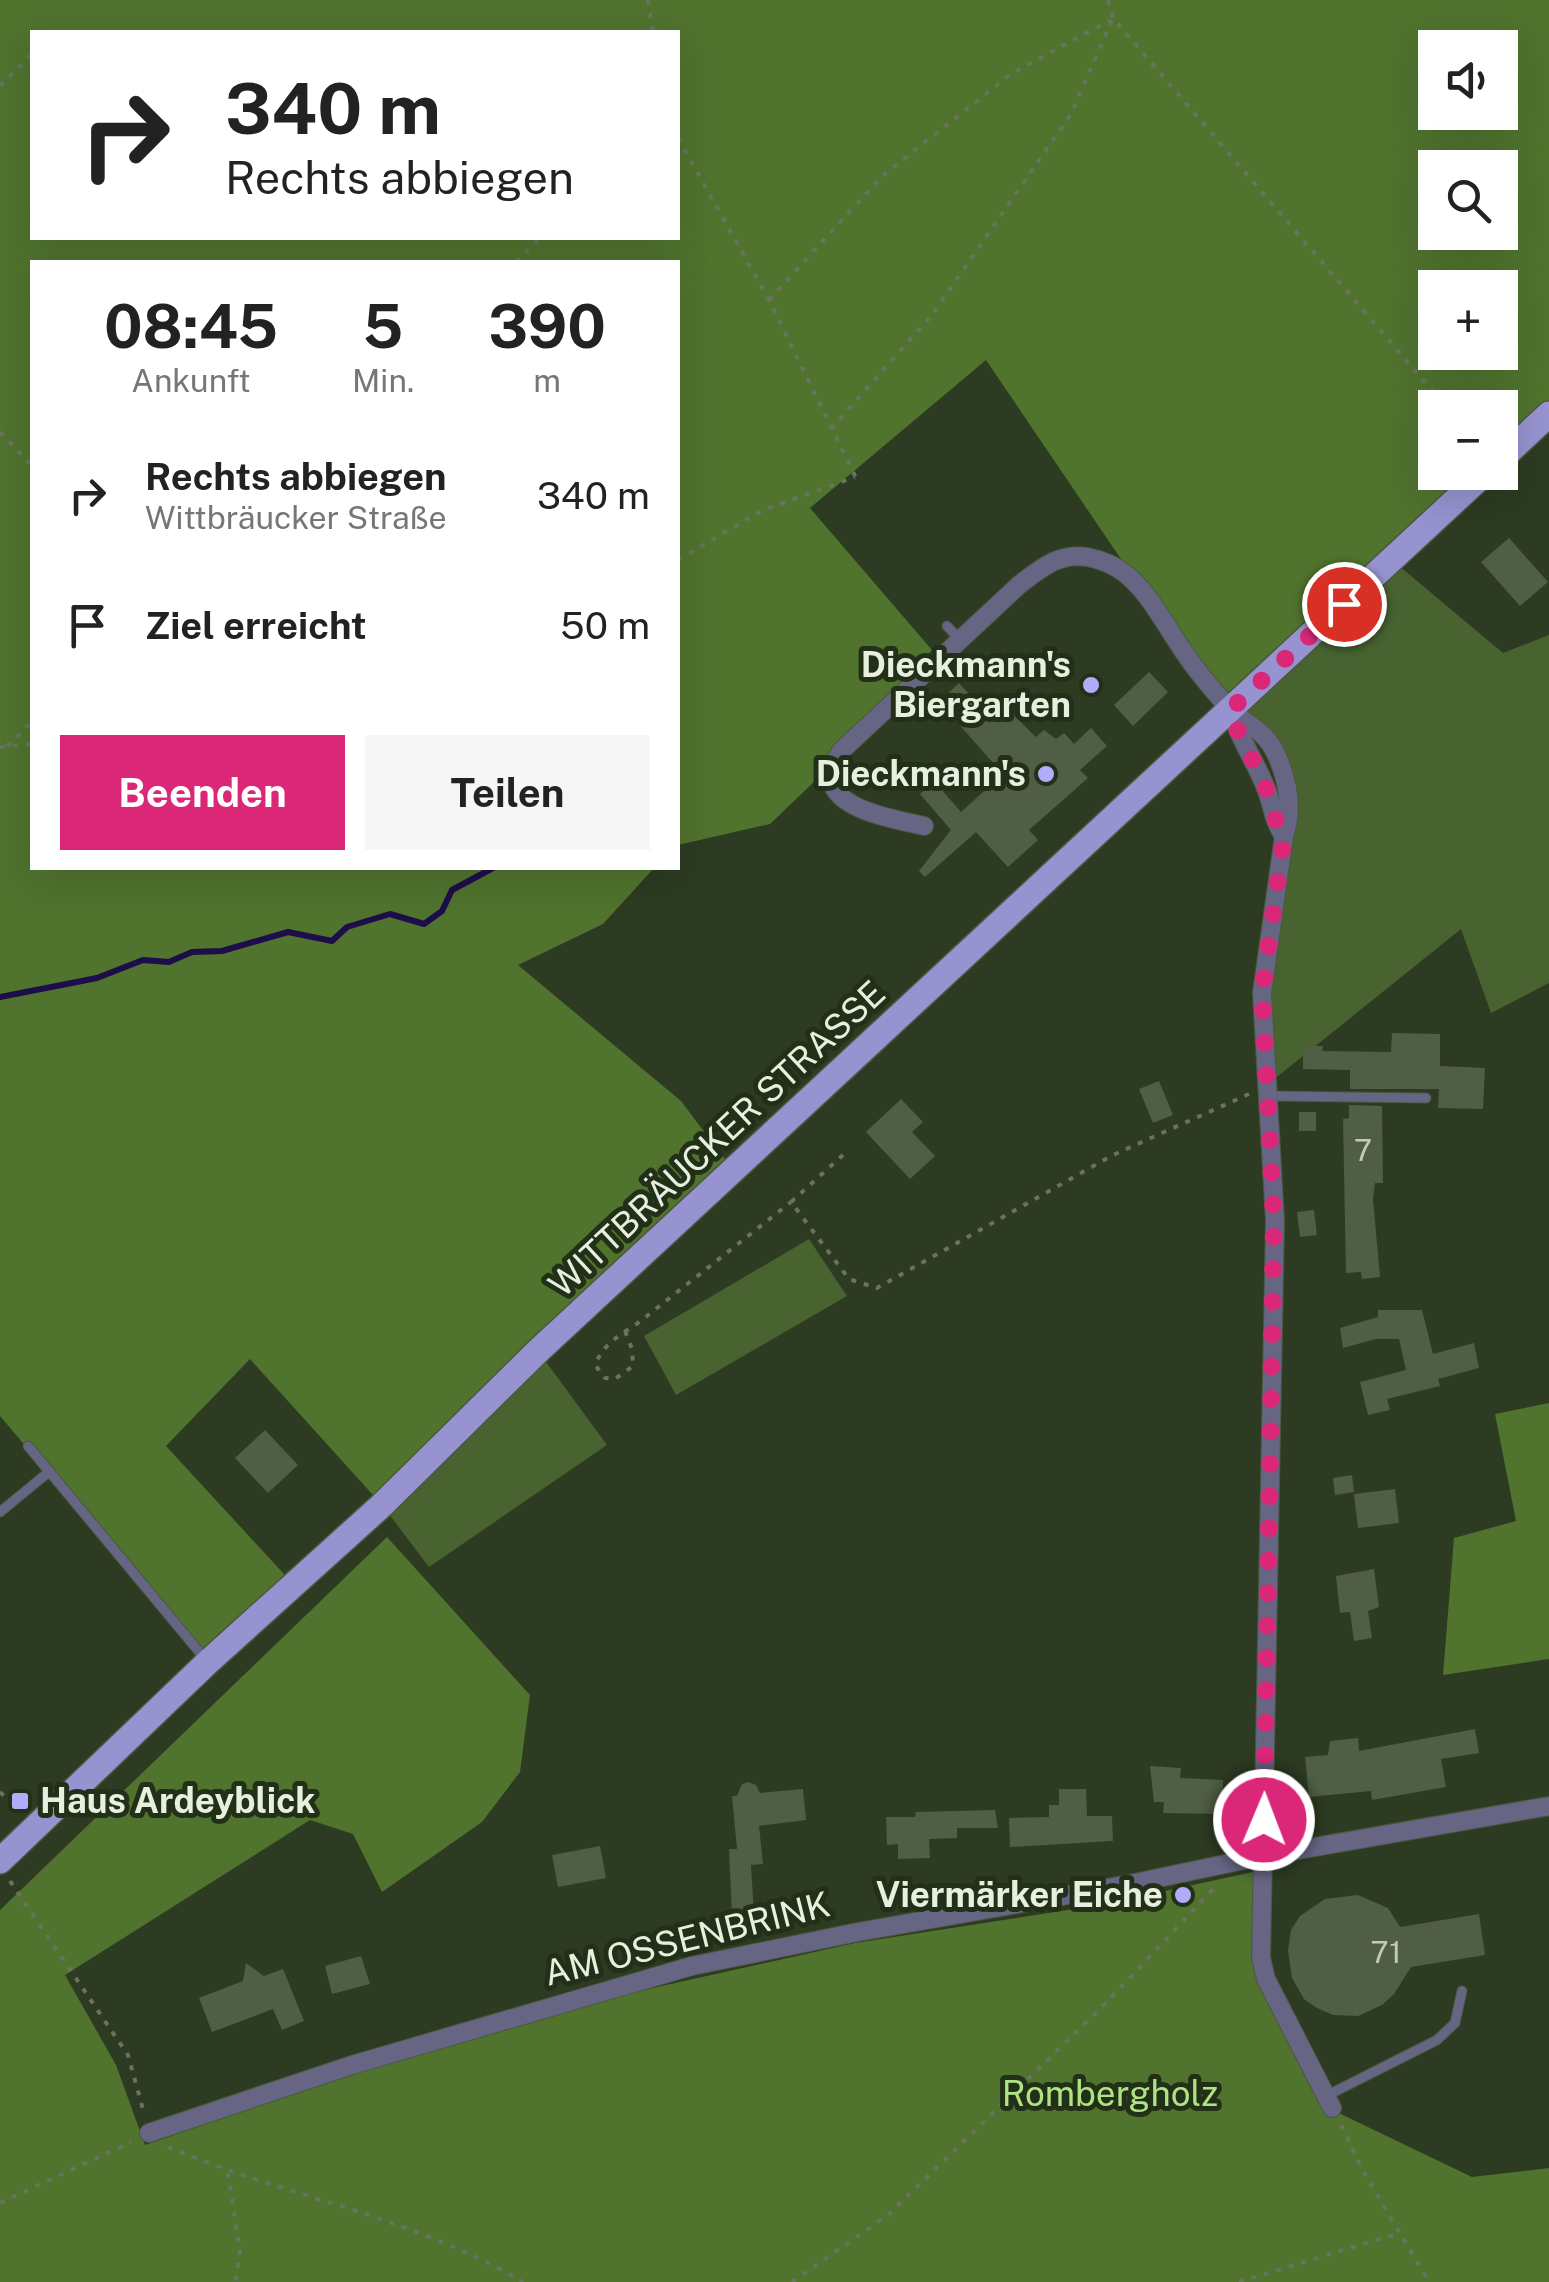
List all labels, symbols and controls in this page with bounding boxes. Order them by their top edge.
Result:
map controls [1418,30,1518,490]
button: sound [1418,30,1518,130]
text: 340 m [225,67,441,150]
icon: right [60,70,190,200]
button: search [1418,150,1518,250]
text: Rechts abbiegen [225,151,574,204]
button: + [1418,270,1518,370]
text: 08:45 [104,291,278,362]
text: 5 [363,291,403,362]
text: 390 [488,291,606,362]
text: Ankunft [131,362,251,399]
text: Min. [352,362,414,399]
text: m [533,362,561,399]
button: − [1418,390,1518,490]
text: Rechts abbiegen [145,454,447,499]
icon: right [60,468,115,523]
text: 340 m [537,473,650,518]
text: Wittbräucker Straße [145,499,447,536]
pin [1302,562,1387,647]
icon: arrive [1317,577,1372,632]
icon: arrive [60,598,115,653]
text: Ziel erreicht [145,603,367,648]
text: 50 m [560,603,650,648]
place label: Dieckmann's Biergarten [861,644,1071,725]
marker: Dieckmann's Biergarten [1080,674,1102,696]
button: Beenden [60,735,345,850]
button: Teilen [365,735,650,850]
place label: Dieckmann's [816,753,1026,794]
marker: Dieckmann's [1035,763,1057,785]
street label: WITTBRÄUCKER STRASSE [540,971,893,1305]
house number: 7 [1354,1132,1372,1168]
position arrow [1212,1768,1316,1872]
place label: Haus Ardeyblick [40,1780,315,1821]
marker: Haus Ardeyblick [9,1790,31,1812]
place label: Viermärker Eiche [876,1874,1163,1915]
street label: AM OSSENBRINK [540,1883,834,1994]
marker: Viermärker Eiche [1172,1884,1194,1906]
house number: 71 [1371,1934,1401,1970]
park label: Rombergholz [1002,2073,1218,2114]

